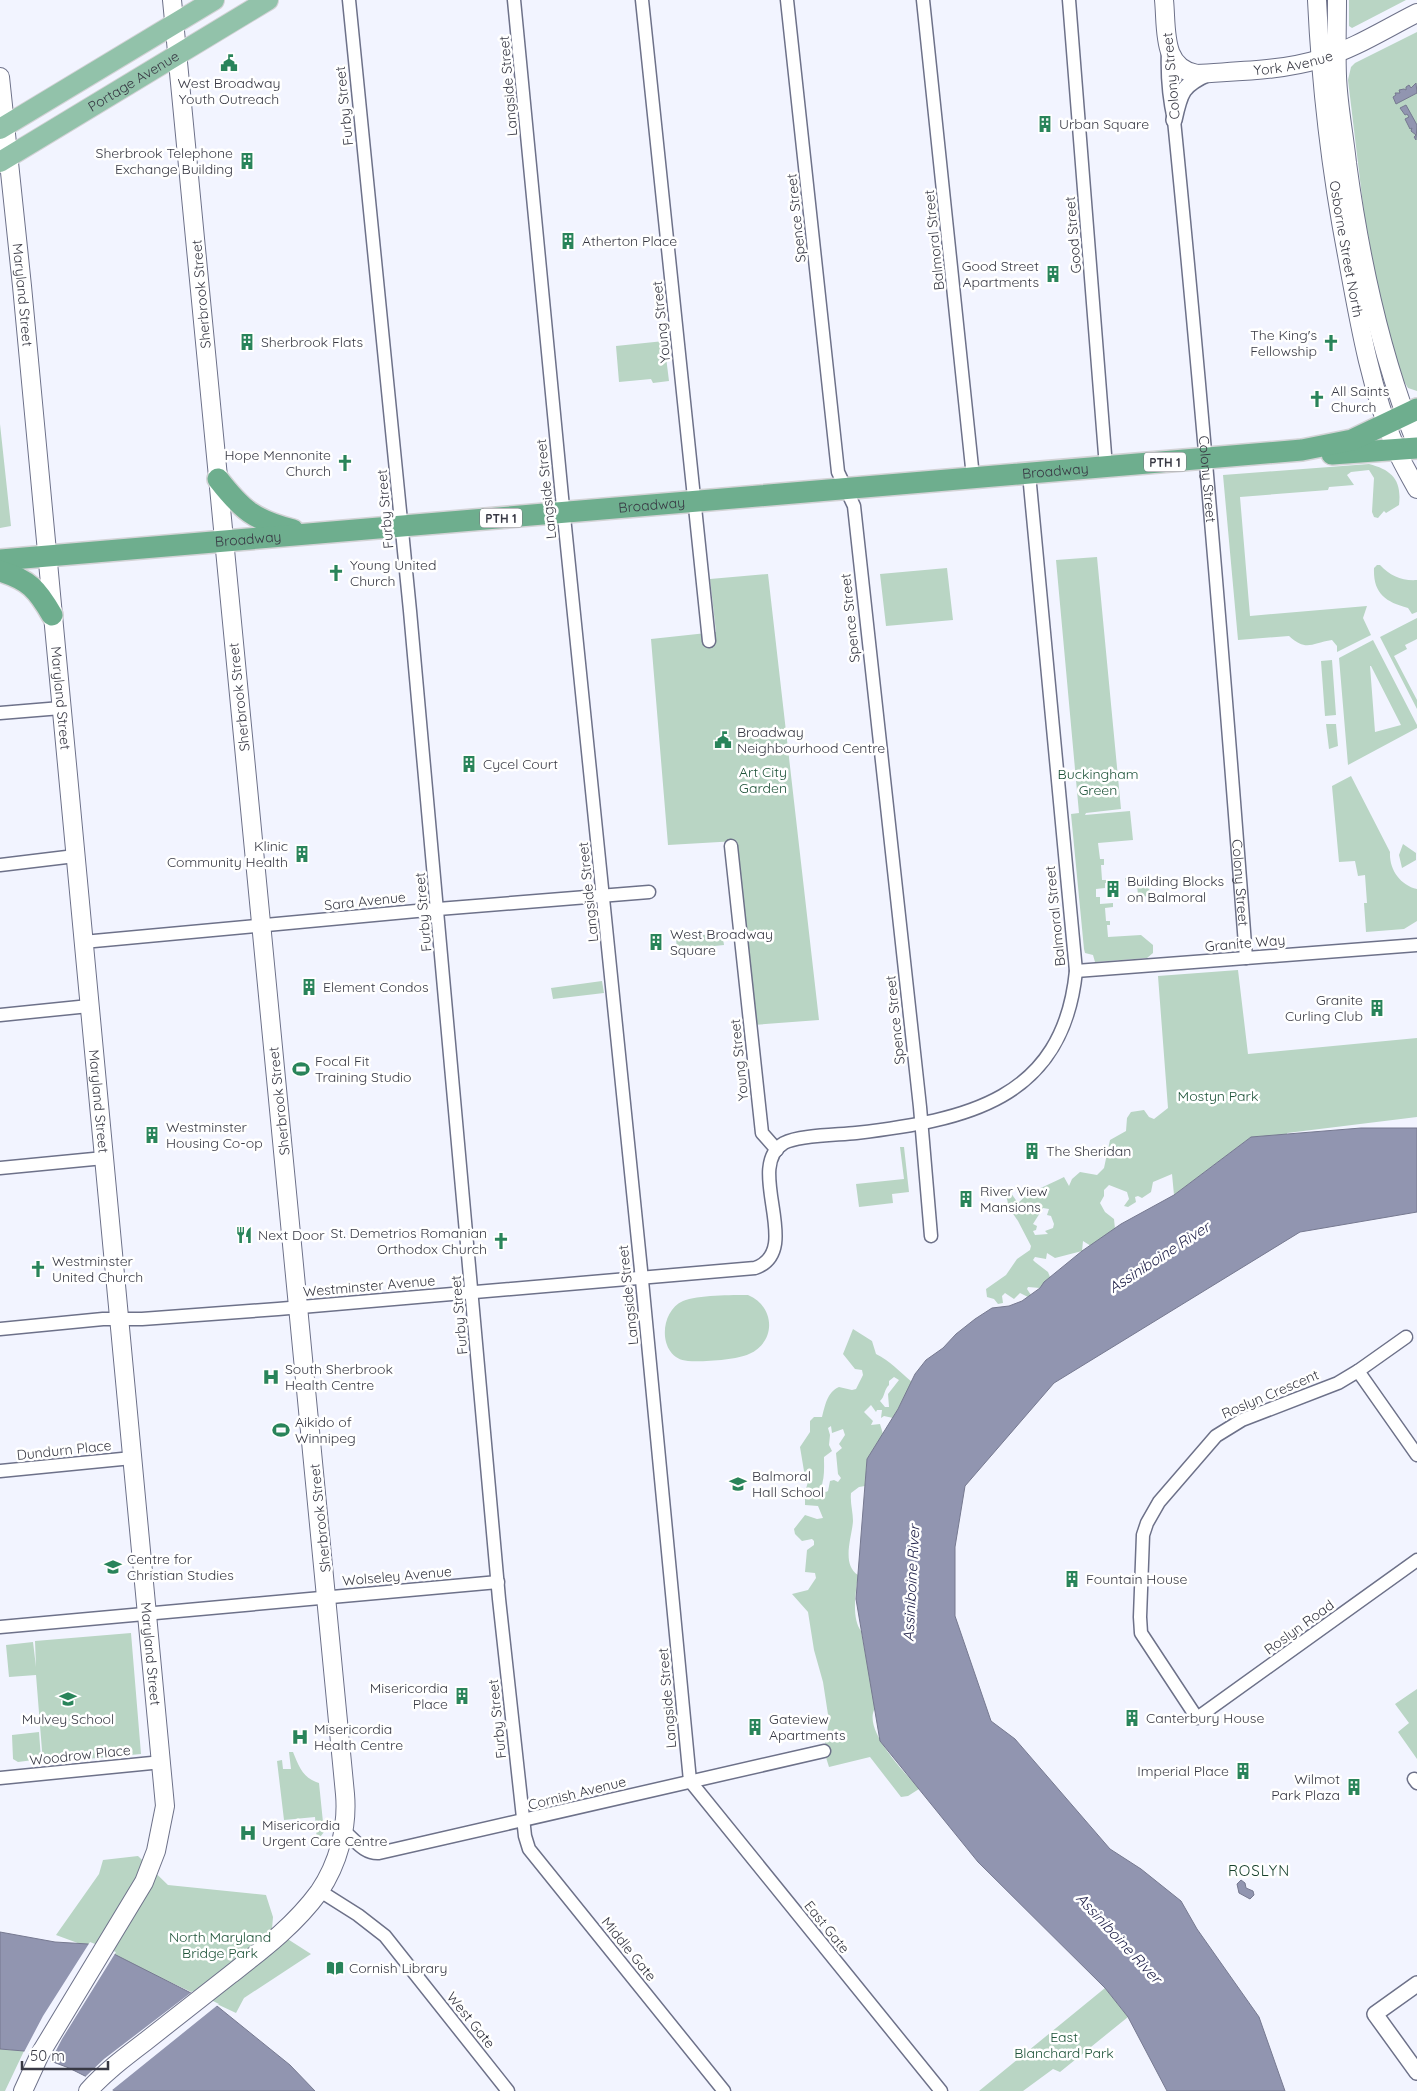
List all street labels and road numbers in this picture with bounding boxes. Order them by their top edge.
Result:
street label: Colony Street [1158,32,1184,120]
street label: Langside Street [495,35,521,137]
street label: York Avenue [1253,46,1335,79]
street label: Portage Avenue [85,47,182,116]
street label: Furby Street [331,65,357,147]
street label: Spence Street [782,172,810,263]
street label: Osborne Street North [1326,180,1367,319]
street label: Balmoral Street [920,189,948,291]
street label: Good Street [1061,196,1085,274]
street label: Sherbrook Street [187,239,215,349]
street label: Maryland Street [9,242,37,348]
street label: Young Street [648,280,674,364]
street label: Colony Street [1195,435,1220,524]
street label: Langside Street [532,438,560,540]
road number: PTH 1 [1144,452,1186,472]
street label: Broadway [1021,459,1089,483]
street label: Furby Street [373,468,397,549]
street label: Broadway [618,493,686,517]
road number: PTH 1 [480,508,522,528]
street label: Broadway [214,527,282,551]
street label: Spence Street [836,572,864,663]
street label: Sherbrook Street [224,642,254,752]
street label: Maryland Street [47,645,75,751]
street label: Colony Street [1228,838,1253,927]
street label: Langside Street [574,841,602,943]
street label: Balmoral Street [1041,865,1069,967]
street label: Furby Street [411,871,435,952]
street label: Sara Avenue [323,888,407,914]
street label: Granite Way [1204,931,1286,955]
street label: Spence Street [881,974,909,1065]
street label: Young Street [726,1018,752,1102]
street label: Sherbrook Street [264,1046,294,1156]
street label: Maryland Street [85,1049,113,1154]
street label: Langside Street [614,1244,642,1346]
street label: Westminster Avenue [302,1271,436,1301]
street label: Furby Street [447,1274,471,1355]
street label: Roslyn Crescent [1219,1365,1322,1423]
street label: Dundurn Place [16,1436,112,1464]
street label: Sherbrook Street [305,1463,335,1573]
street label: Wolseley Avenue [341,1562,453,1590]
street label: Roslyn Road [1261,1596,1337,1658]
street label: Maryland Street [137,1601,165,1707]
street label: Langside Street [654,1647,680,1749]
street label: Furby Street [484,1678,510,1760]
street label: Woodrow Place [28,1741,132,1769]
street label: Cornish Avenue [526,1772,628,1814]
street label: East Gate [800,1897,854,1957]
street label: Middle Gate [598,1913,660,1985]
street label: West Gate [443,1988,499,2052]

